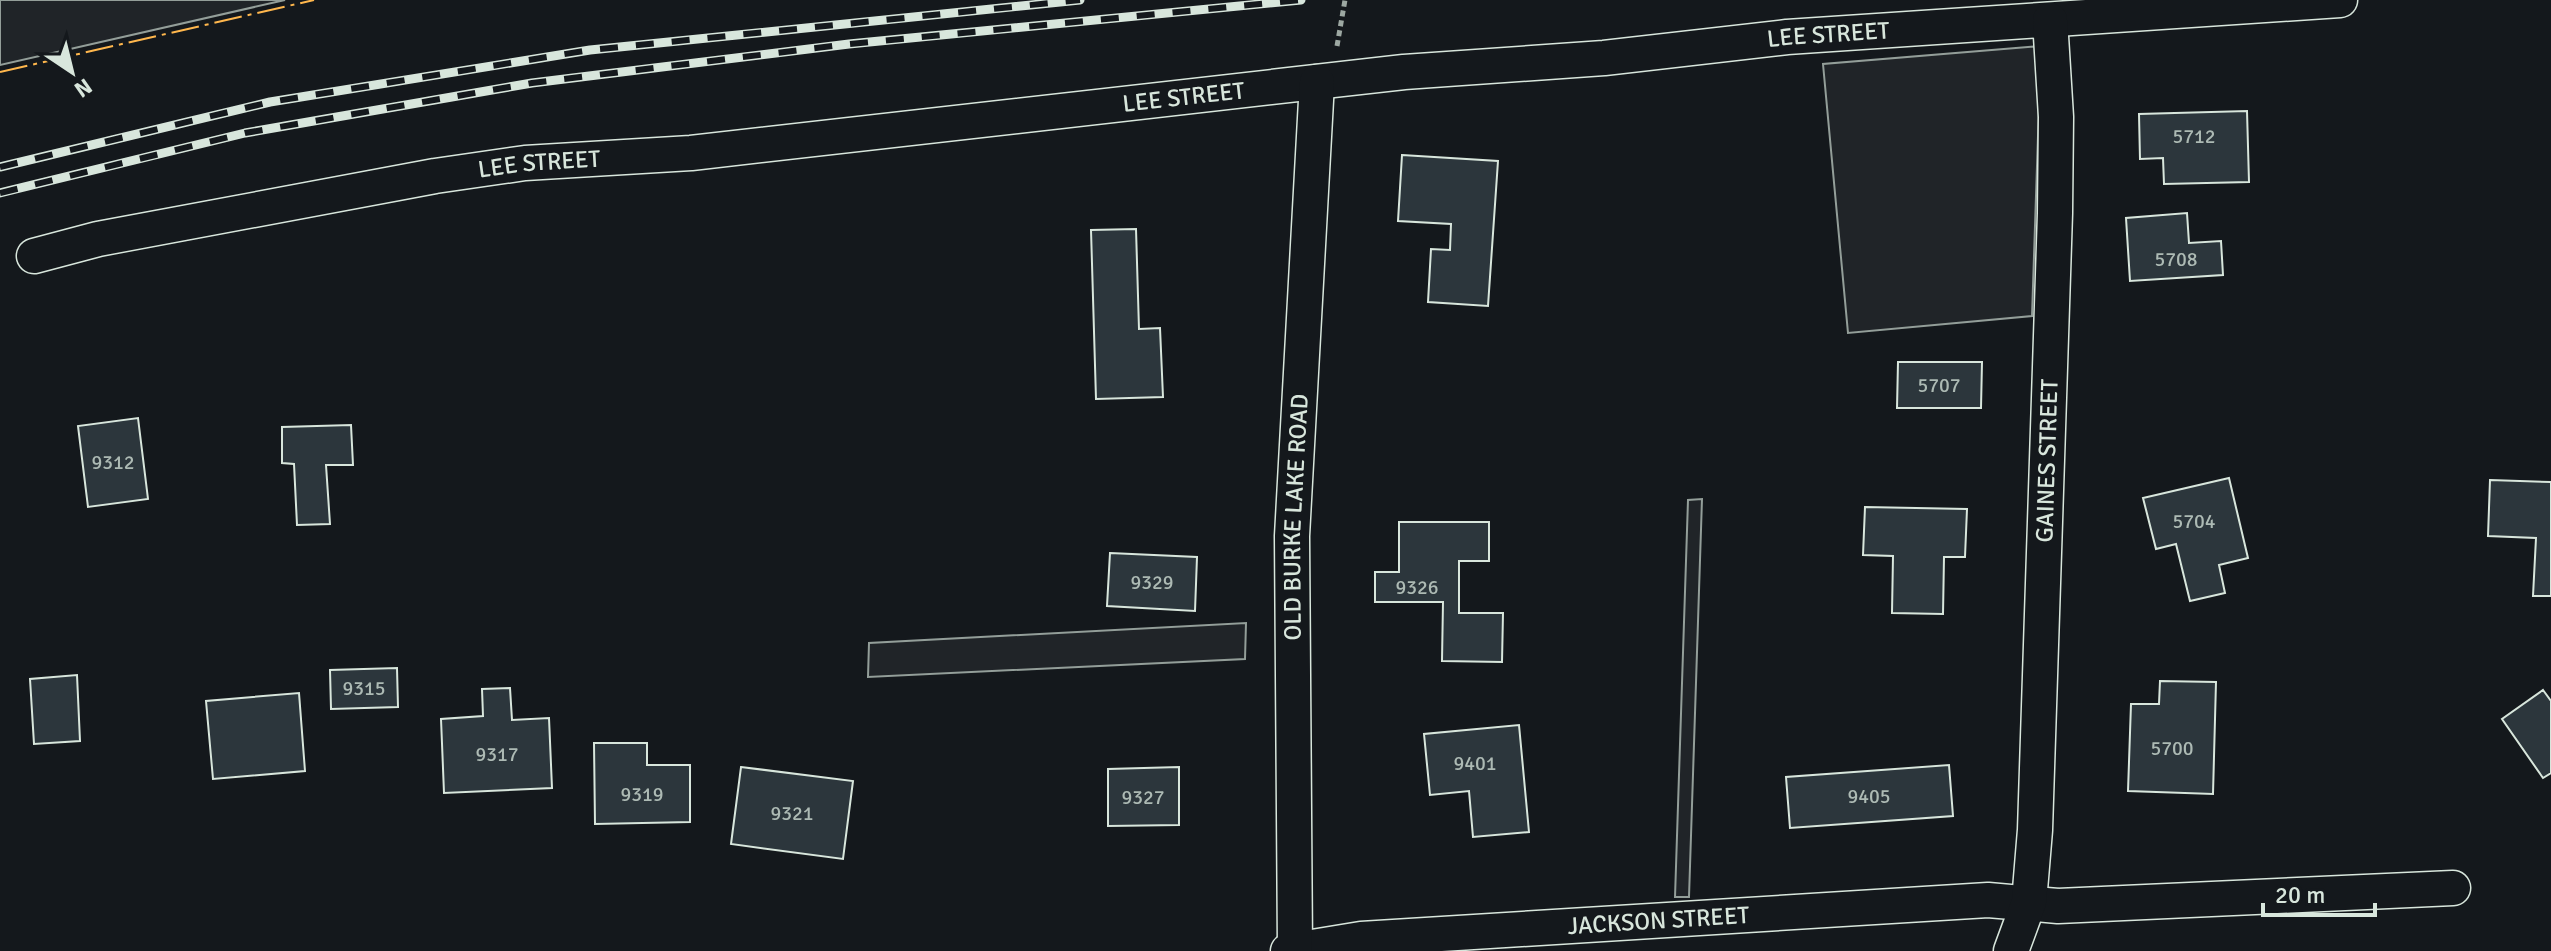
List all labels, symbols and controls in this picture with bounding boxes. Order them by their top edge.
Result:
street label: LEE STREET [1765,15,1891,54]
north arrow [32,32,112,112]
text: N [69,73,97,103]
street label: LEE STREET [1121,75,1246,119]
house number: 5712 [2172,124,2216,149]
street label: LEE STREET [476,143,601,185]
house number: 5708 [2154,247,2198,272]
house number: 5707 [1917,373,1961,398]
street label: GAINES STREET [2029,378,2065,543]
street label: OLD BURKE LAKE ROAD [1277,393,1315,641]
house number: 9312 [91,450,135,475]
house number: 5704 [2172,509,2216,534]
house number: 9329 [1130,570,1174,595]
house number: 9326 [1395,575,1439,600]
house number: 9315 [342,676,386,701]
house number: 5700 [2150,736,2194,761]
house number: 9317 [475,742,519,767]
house number: 9401 [1453,751,1497,776]
house number: 9319 [620,782,664,807]
house number: 9405 [1847,784,1891,809]
house number: 9327 [1121,785,1165,810]
house number: 9321 [770,801,814,826]
scale bar [2263,867,2375,917]
text: 20 m [2275,880,2325,910]
street label: JACKSON STREET [1567,900,1750,941]

